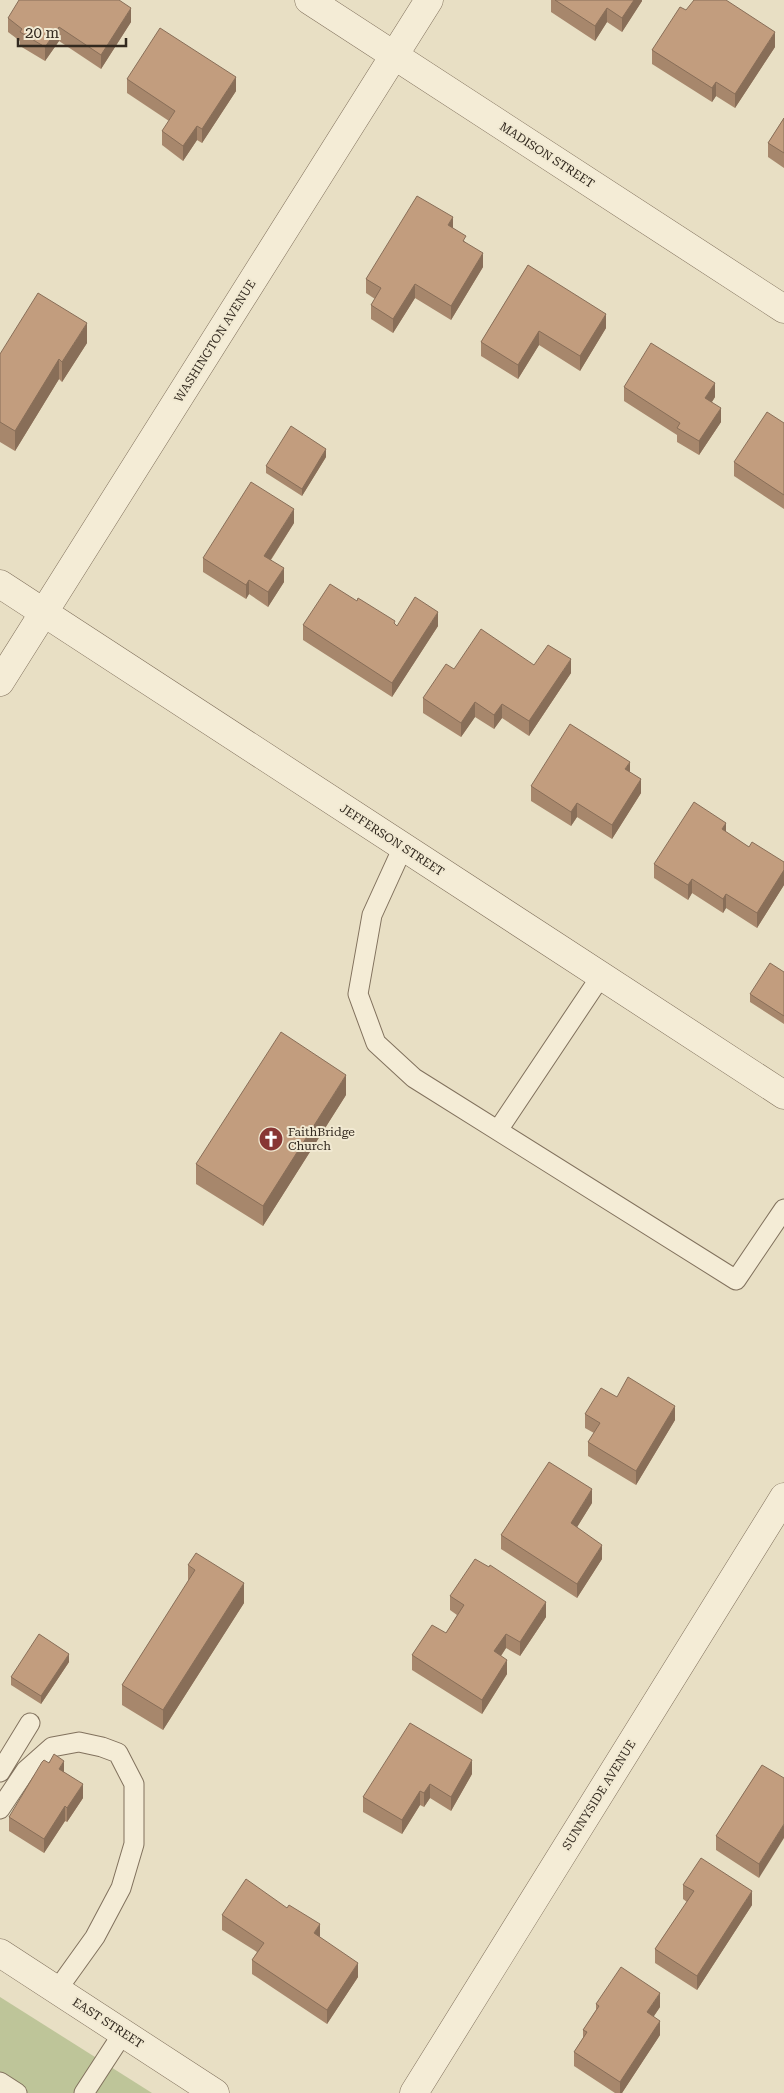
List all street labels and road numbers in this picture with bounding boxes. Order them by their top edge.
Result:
street label: MADISON STREET [497,119,597,191]
street label: WASHINGTON AVENUE [171,277,259,405]
street label: JEFFERSON STREET [337,801,447,879]
street label: SUNNYSIDE AVENUE [559,1737,639,1853]
street label: EAST STREET [70,1995,146,2051]

